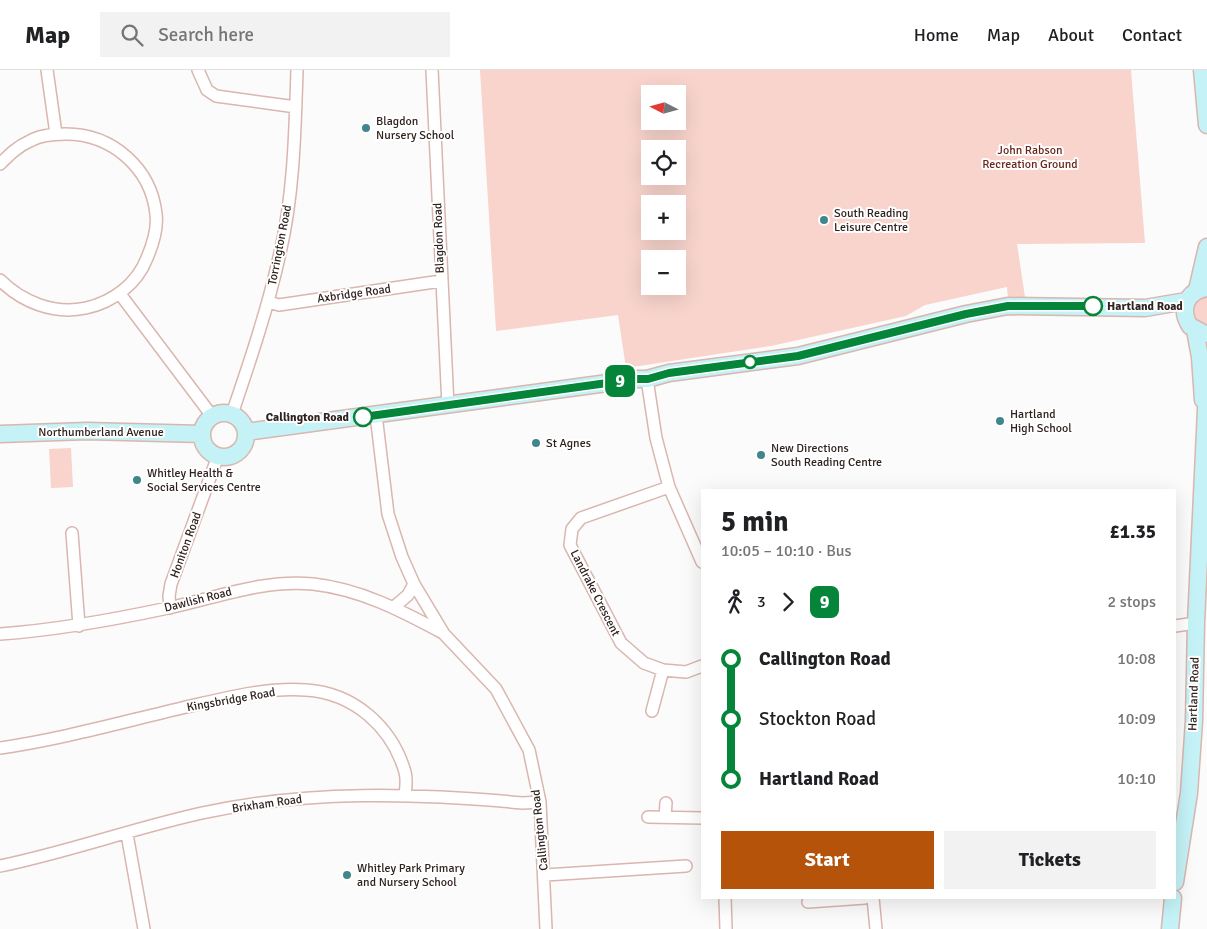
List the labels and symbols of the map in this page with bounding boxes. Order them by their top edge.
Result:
north arrow [641,85,686,130]
place label: Blagdon Nursery School [376,114,455,143]
marker: Blagdon Nursery School [360,122,372,134]
park label: John Rabson Recreation Ground [982,143,1078,172]
street label: Blagdon Road [430,202,448,274]
street label: Torrington Road [265,204,295,286]
place label: South Reading Leisure Centre [834,206,908,235]
marker: South Reading Leisure Centre [818,214,830,226]
street label: Axbridge Road [316,281,392,307]
marker: Hartland Road [1083,296,1103,316]
place label: Hartland Road [1107,299,1183,314]
unlabelled marker [743,355,757,369]
line badge: 9 [604,365,636,397]
marker: Callington Road [353,407,373,427]
place label: Hartland High School [1010,407,1072,436]
place label: Callington Road [266,410,350,425]
marker: Hartland High School [994,415,1006,427]
street label: Northumberland Avenue [38,425,164,440]
place label: St Agnes [546,436,591,451]
marker: St Agnes [530,437,542,449]
place label: New Directions South Reading Centre [771,441,882,470]
marker: New Directions South Reading Centre [755,449,767,461]
place label: Whitley Health & Social Services Centre [147,466,261,495]
marker: Whitley Health & Social Services Centre [131,474,143,486]
street label: Honiton Road [167,510,205,580]
street label: Landrake Crescent [567,547,623,639]
street label: Dawlish Road [163,584,233,616]
street label: Hartland Road [1185,657,1203,731]
street label: Kingsbridge Road [185,685,277,715]
street label: Callington Road [528,789,552,871]
street label: Brixham Road [231,792,303,816]
place label: Whitley Park Primary and Nursery School [357,861,465,890]
marker: Whitley Park Primary and Nursery School [341,869,353,881]

